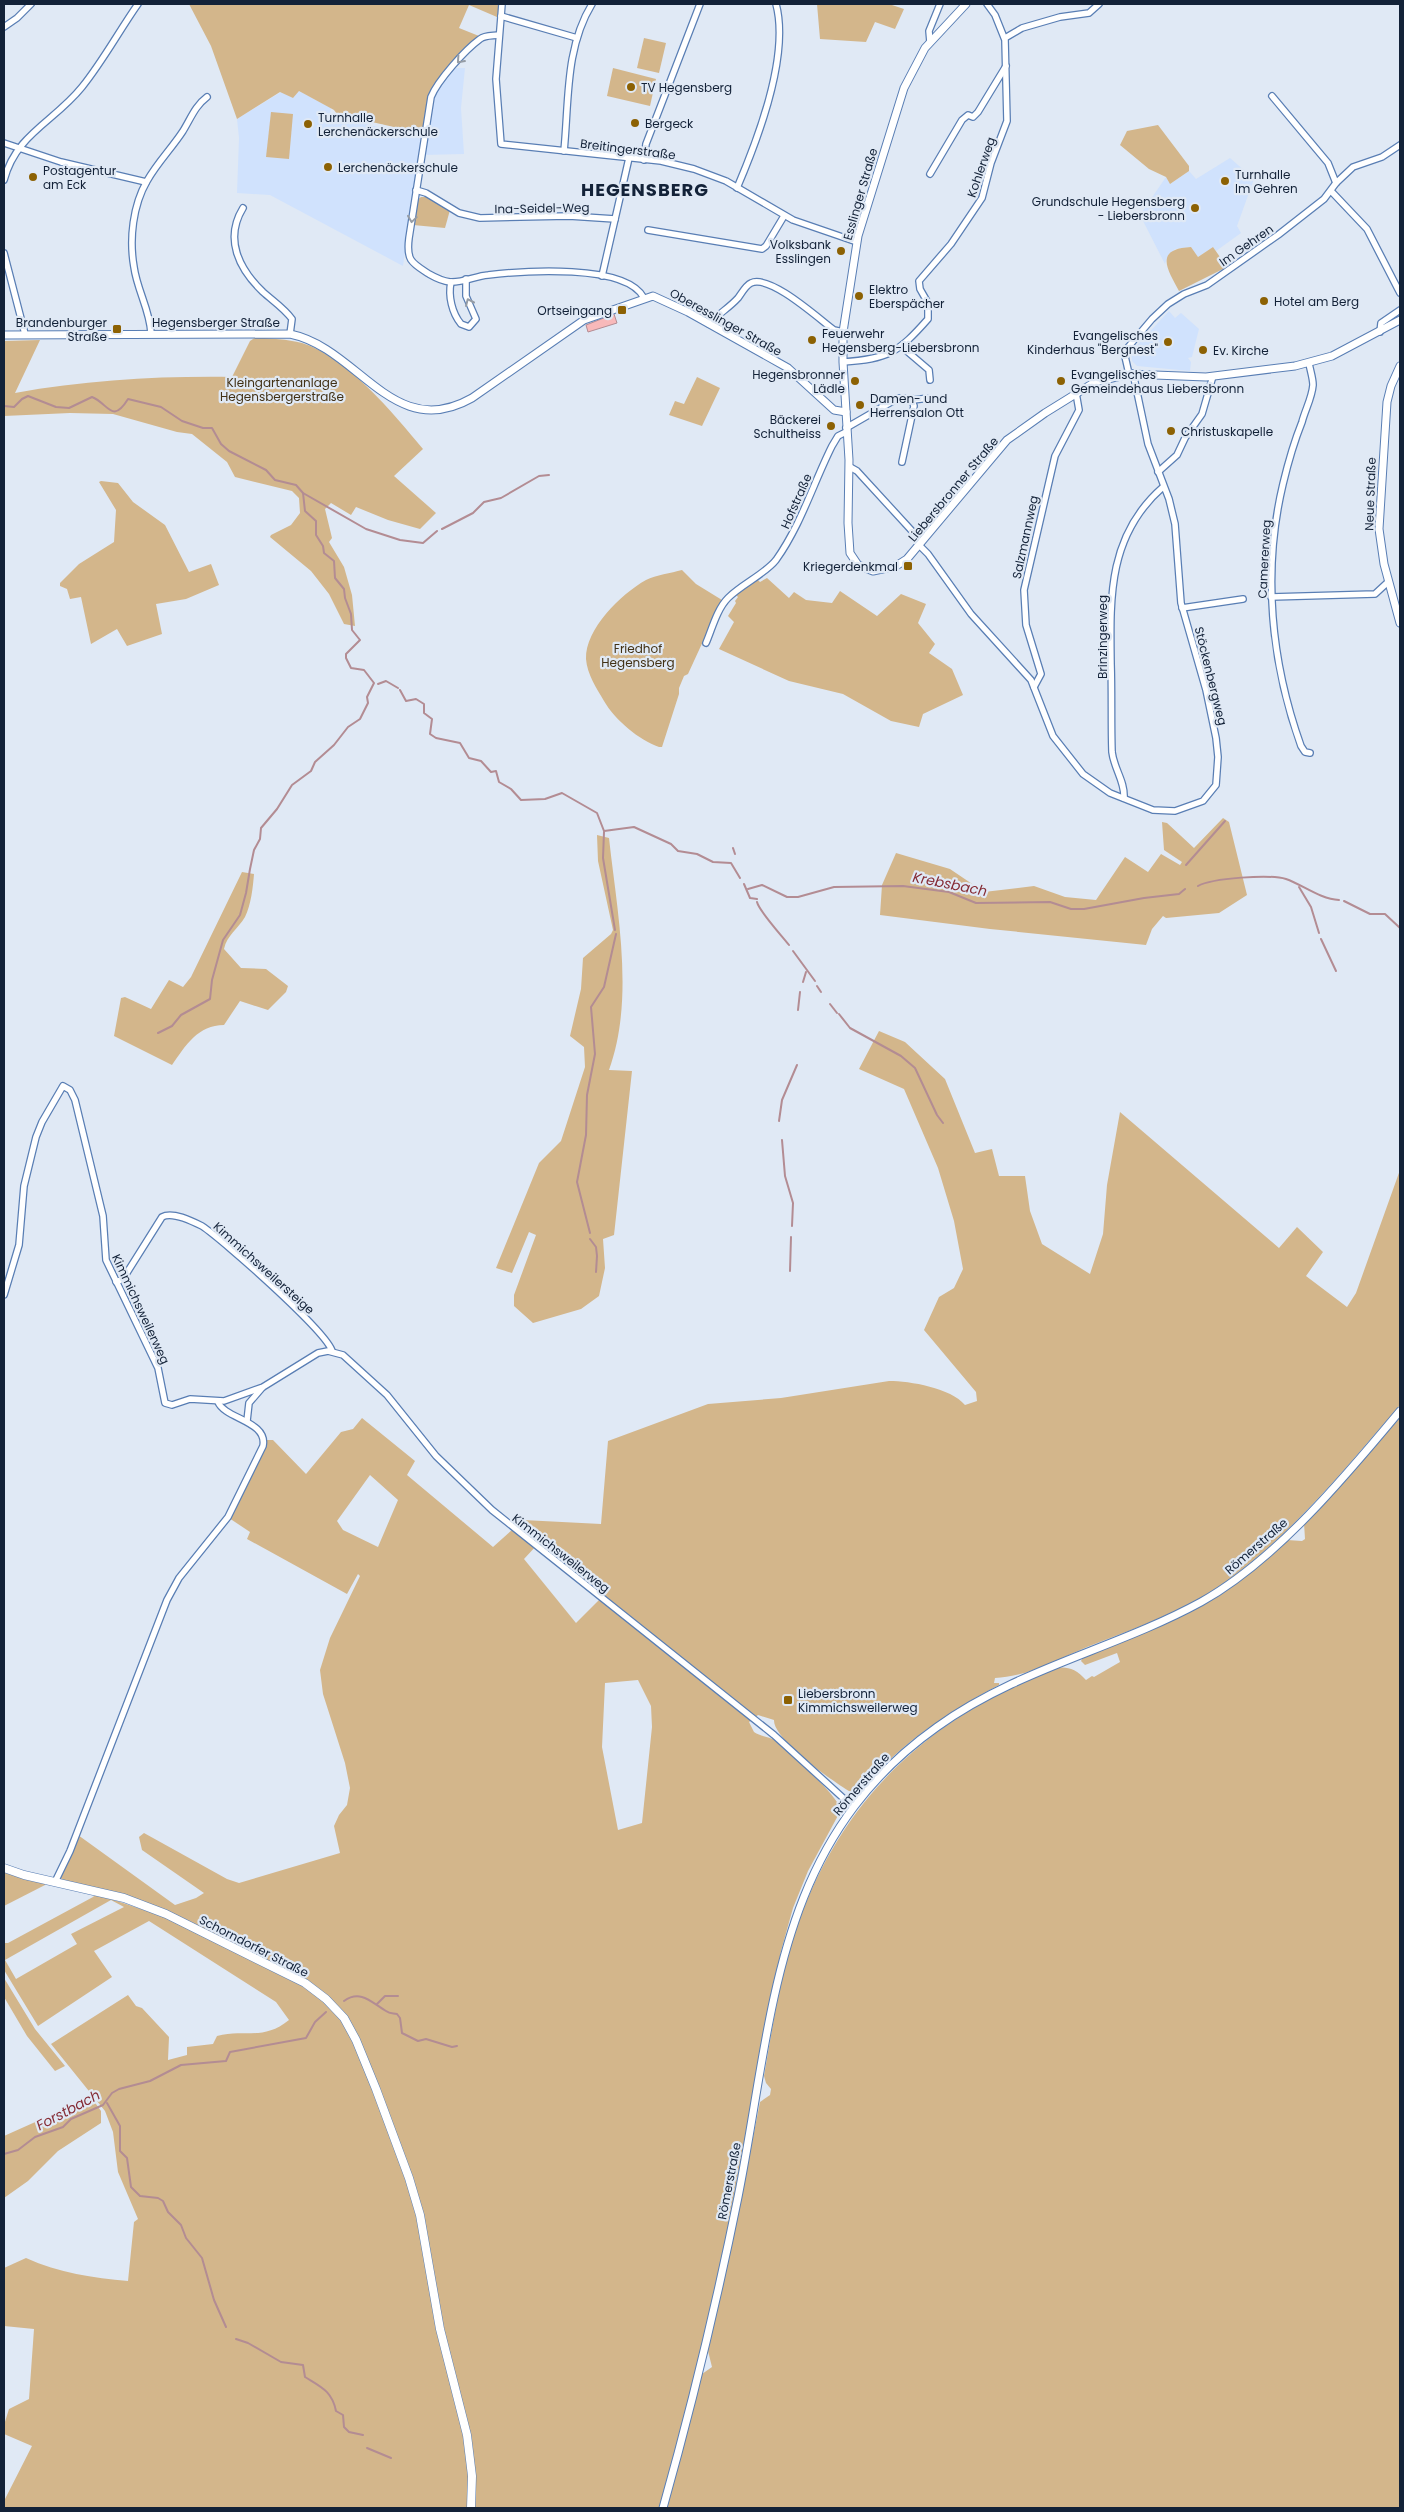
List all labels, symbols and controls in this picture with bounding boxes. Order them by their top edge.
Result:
one-way arrow [456,55,465,64]
place label: TV Hegensberg [641,79,732,96]
marker: TV Hegensberg [625,81,637,93]
place label: Turnhalle Lerchenäckerschule [318,109,438,140]
place label: Bergeck [645,115,694,132]
marker: Bergeck [629,117,641,129]
marker: Turnhalle Lerchenäckerschule [302,118,314,130]
street label: Breitingerstraße [579,135,677,163]
street label: Kohlerweg [963,135,999,199]
street label: Esslinger Straße [839,146,881,242]
place label: Lerchenäckerschule [338,159,458,176]
marker: Lerchenäckerschule [322,161,334,173]
place label: Postagentur am Eck [43,162,117,193]
place label: Turnhalle Im Gehren [1235,166,1298,197]
marker: Postagentur am Eck [27,171,39,183]
marker: Turnhalle Im Gehren [1219,175,1231,187]
district label: HEGENSBERG [581,177,709,202]
place label: Grundschule Hegensberg - Liebersbronn [1032,193,1185,224]
street label: Ina-Seidel-Weg [494,199,590,217]
marker: Grundschule Hegensberg - Liebersbronn [1189,202,1201,214]
one-way arrow [407,214,417,223]
street label: Im Gehren [1215,220,1277,270]
place label: Volksbank Esslingen [770,236,832,267]
marker: Volksbank Esslingen [835,245,847,257]
place label: Elektro Eberspächer [869,281,945,312]
street label: Oberesslinger Straße [667,284,785,360]
marker: Elektro Eberspächer [853,290,865,302]
place label: Hotel am Berg [1274,293,1359,310]
marker: Hotel am Berg [1258,295,1270,307]
one-way arrow [464,298,475,307]
place label: Ortseingang [537,302,612,319]
marker: Ortseingang [616,304,628,316]
place label: Brandenburger Straße [16,314,108,345]
street label: Hegensberger Straße [152,314,280,331]
marker: Brandenburger Straße [111,323,123,335]
place label: Feuerwehr Hegensberg-Liebersbronn [822,325,980,356]
place label: Evangelisches Kinderhaus "Bergnest" [1027,327,1158,358]
marker: Feuerwehr Hegensberg-Liebersbronn [806,334,818,346]
marker: Evangelisches Kinderhaus "Bergnest" [1162,336,1174,348]
place label: Ev. Kirche [1213,342,1269,359]
marker: Ev. Kirche [1197,344,1209,356]
place label: Hegensbronner Lädle [752,366,846,397]
place label: Evangelisches Gemeindehaus Liebersbronn [1071,366,1244,397]
park label: Kleingartenanlage Hegensbergerstraße [220,374,344,405]
marker: Hegensbronner Lädle [849,375,861,387]
marker: Evangelisches Gemeindehaus Liebersbronn [1055,375,1067,387]
place label: Damen- und Herrensalon Ott [870,390,964,421]
marker: Damen- und Herrensalon Ott [854,399,866,411]
place label: Bäckerei Schultheiss [753,411,821,442]
marker: Bäckerei Schultheiss [825,420,837,432]
place label: Christuskapelle [1181,423,1273,440]
marker: Christuskapelle [1165,425,1177,437]
street label: Liebersbronner Straße [904,433,1002,545]
street label: Neue Straße [1360,457,1380,531]
street label: Hofstraße [776,471,816,531]
street label: Salzmannweg [1008,494,1042,580]
street label: Camererweg [1253,519,1275,599]
place label: Kriegerdenkmal [803,558,898,575]
marker: Kriegerdenkmal [902,560,914,572]
street label: Brinzingerweg [1094,595,1111,679]
street label: Stöckenbergweg [1191,625,1231,727]
park label: Friedhof Hegensberg [601,640,675,671]
water label: Krebsbach [911,867,989,901]
street label: Kimmichsweilersteige [210,1218,318,1318]
street label: Kimmichsweilerweg [108,1251,174,1367]
street label: Kimmichsweilerweg [509,1510,613,1596]
street label: Römerstraße [1221,1514,1291,1578]
place label: Liebersbronn Kimmichsweilerweg [798,1685,918,1716]
marker: Liebersbronn Kimmichsweilerweg [782,1694,794,1706]
street label: Römerstraße [829,1749,893,1819]
street label: Schorndorfer Straße [196,1911,312,1981]
water label: Forstbach [32,2085,104,2135]
street label: Römerstraße [713,2141,745,2221]

